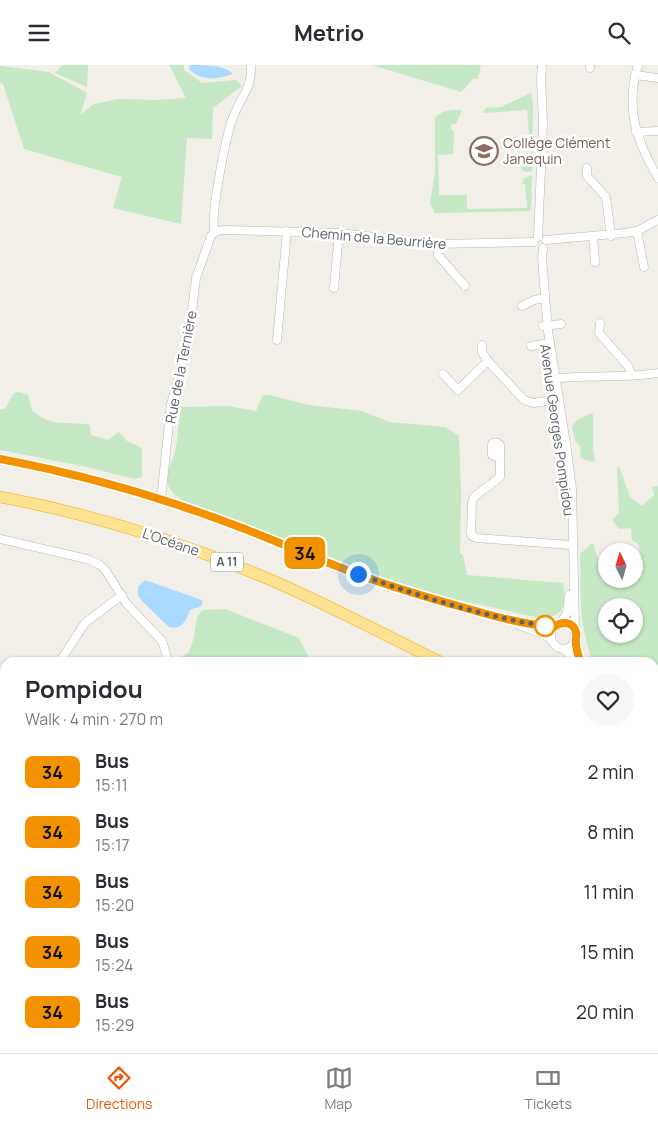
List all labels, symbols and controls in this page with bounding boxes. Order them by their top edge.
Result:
text: Metrio [294,18,364,48]
icon: menu [25,19,53,47]
icon: search [605,19,633,47]
place label: Collège Clément Janequin [503,133,611,168]
school or university icon: Collège Clément Janequin [469,136,499,166]
street label: Chemin de la Beurrière [301,222,447,253]
street label: Rue de la Ternière [160,309,201,425]
street label: Avenue Georges Pompidou [536,343,579,517]
street label: L’Océane [140,523,202,560]
line badge: 34 [282,537,328,569]
text: 34 [294,541,316,565]
north arrow [598,543,642,587]
map controls [598,543,643,643]
road number: A 11 [211,553,243,572]
your location [346,562,371,587]
button: locate [598,598,643,643]
unlabelled marker [534,615,556,637]
text: Pompidou [25,672,143,705]
button: heart [582,674,634,726]
text: Walk · 4 min · 270 m [25,708,163,730]
text: Bus [95,748,129,774]
text: 2 min [588,759,634,785]
text: 34 [42,760,63,784]
text: 15:11 [95,774,128,796]
text: Bus [95,808,129,834]
text: 8 min [587,819,634,845]
text: 34 [42,820,63,844]
text: 15:17 [95,834,130,856]
text: Bus [95,868,129,894]
text: 11 min [584,879,634,905]
text: 34 [42,880,63,904]
text: 15:20 [95,894,134,916]
text: Bus [95,928,129,954]
text: 15 min [580,939,634,965]
text: 34 [42,940,63,964]
text: 15:24 [95,954,134,976]
text: Bus [95,988,129,1014]
text: 20 min [576,999,634,1025]
text: 34 [42,1000,63,1024]
text: 15:29 [95,1014,134,1036]
tab: Directions [86,1064,152,1113]
tab: Map [325,1064,353,1113]
tab: Tickets [525,1064,572,1113]

